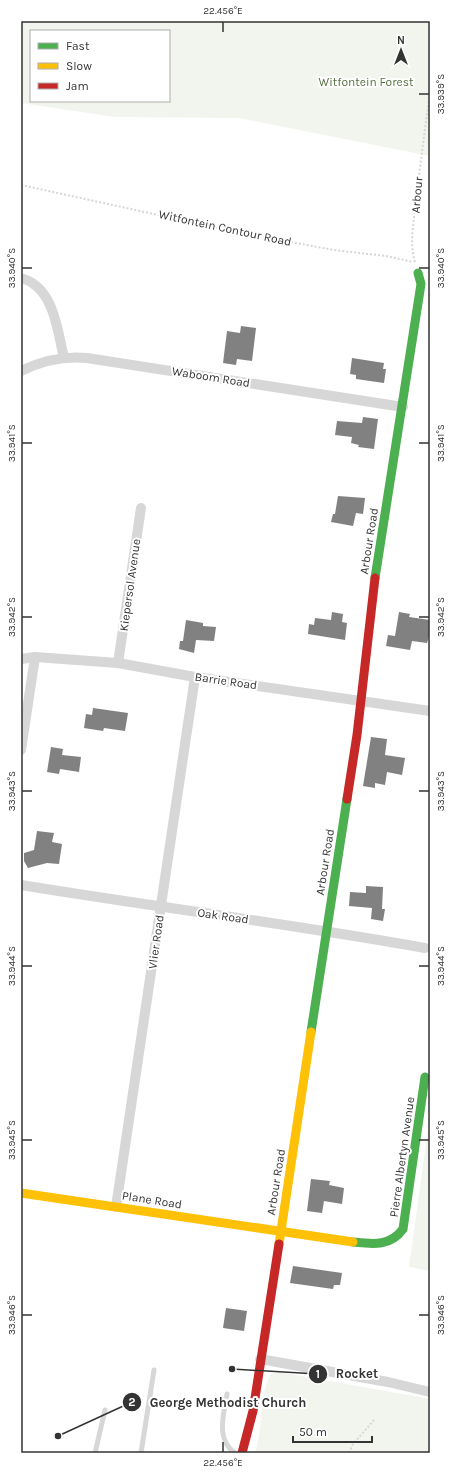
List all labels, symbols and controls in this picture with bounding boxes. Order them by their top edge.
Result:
text: 22.456°E [203,5,243,17]
legend [30,30,170,102]
north arrow [381,30,421,70]
text: N [397,34,405,47]
text: Fast [66,39,90,53]
text: Slow [66,59,92,73]
text: 33.939°S [435,74,447,114]
park label: Witfontein Forest [319,75,414,89]
text: Jam [66,79,89,93]
street label: Arbour [408,176,426,214]
street label: Witfontein Contour Road [157,207,293,249]
text: 33.940°S [6,248,18,288]
text: 33.940°S [435,248,447,288]
street label: Waboom Road [171,364,251,390]
text: 33.941°S [6,424,18,462]
text: 33.941°S [435,424,447,462]
street label: Arbour Road [357,507,381,575]
street label: Kiepersol Avenue [117,538,143,632]
text: 33.942°S [6,597,18,637]
text: 33.942°S [435,597,447,637]
street label: Barrie Road [194,670,258,692]
text: 33.943°S [6,771,18,811]
text: 33.943°S [435,771,447,811]
street label: Arbour Road [313,828,337,896]
street label: Oak Road [196,905,250,927]
street label: Vlier Road [145,914,167,970]
text: 33.944°S [6,946,18,986]
text: 33.944°S [435,946,447,986]
street label: Pierre Albertyn Avenue [387,1096,417,1218]
text: 33.945°S [6,1120,18,1160]
text: 33.945°S [435,1120,447,1160]
street label: Arbour Road [264,1148,288,1216]
street label: Plane Road [121,1188,183,1212]
text: 33.946°S [6,1295,18,1335]
text: 33.946°S [435,1295,447,1335]
callout: Rocket [308,1361,387,1386]
text: Rocket [336,1366,378,1381]
text: 1 [316,1367,320,1381]
callout: George Methodist Church [122,1390,314,1415]
text: 2 [128,1395,136,1409]
text: George Methodist Church [150,1395,306,1410]
scale bar [293,1418,372,1444]
text: 50 m [299,1425,327,1439]
text: 22.456°E [203,1457,243,1469]

